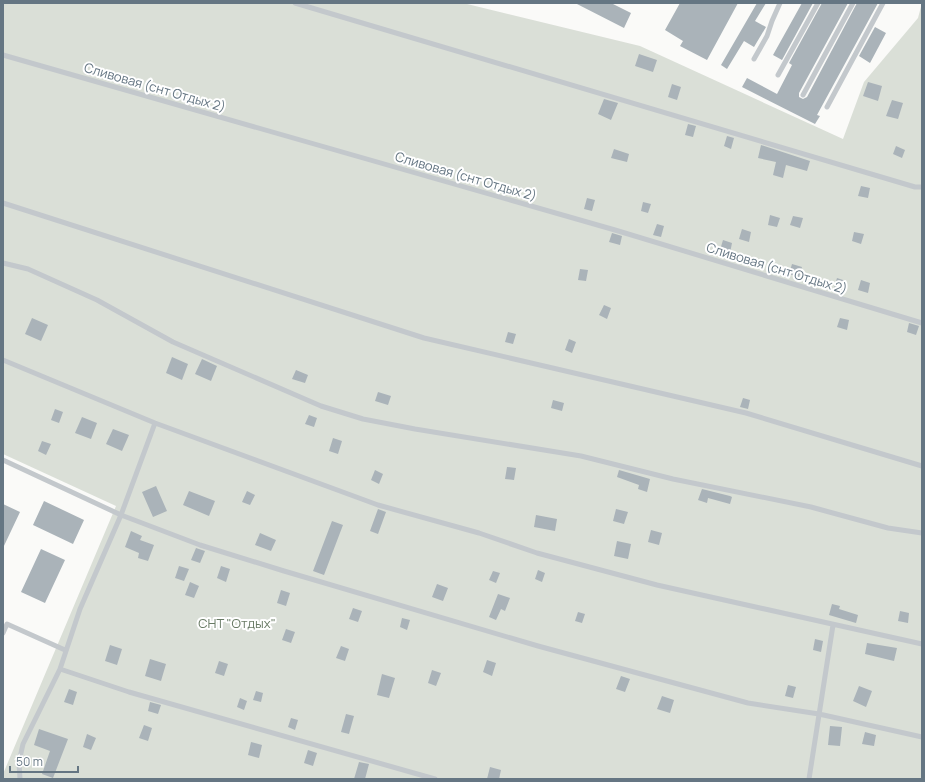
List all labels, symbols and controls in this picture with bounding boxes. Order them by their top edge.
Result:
street label: Сливовая (снт Отдых 2) [82,58,228,116]
street label: Сливовая (снт Отдых 2) [393,147,539,205]
street label: Сливовая (снт Отдых 2) [704,238,850,298]
park label: СНТ "Отдых" [198,614,276,632]
scale bar [10,748,78,774]
text: 50 m [16,753,43,770]

